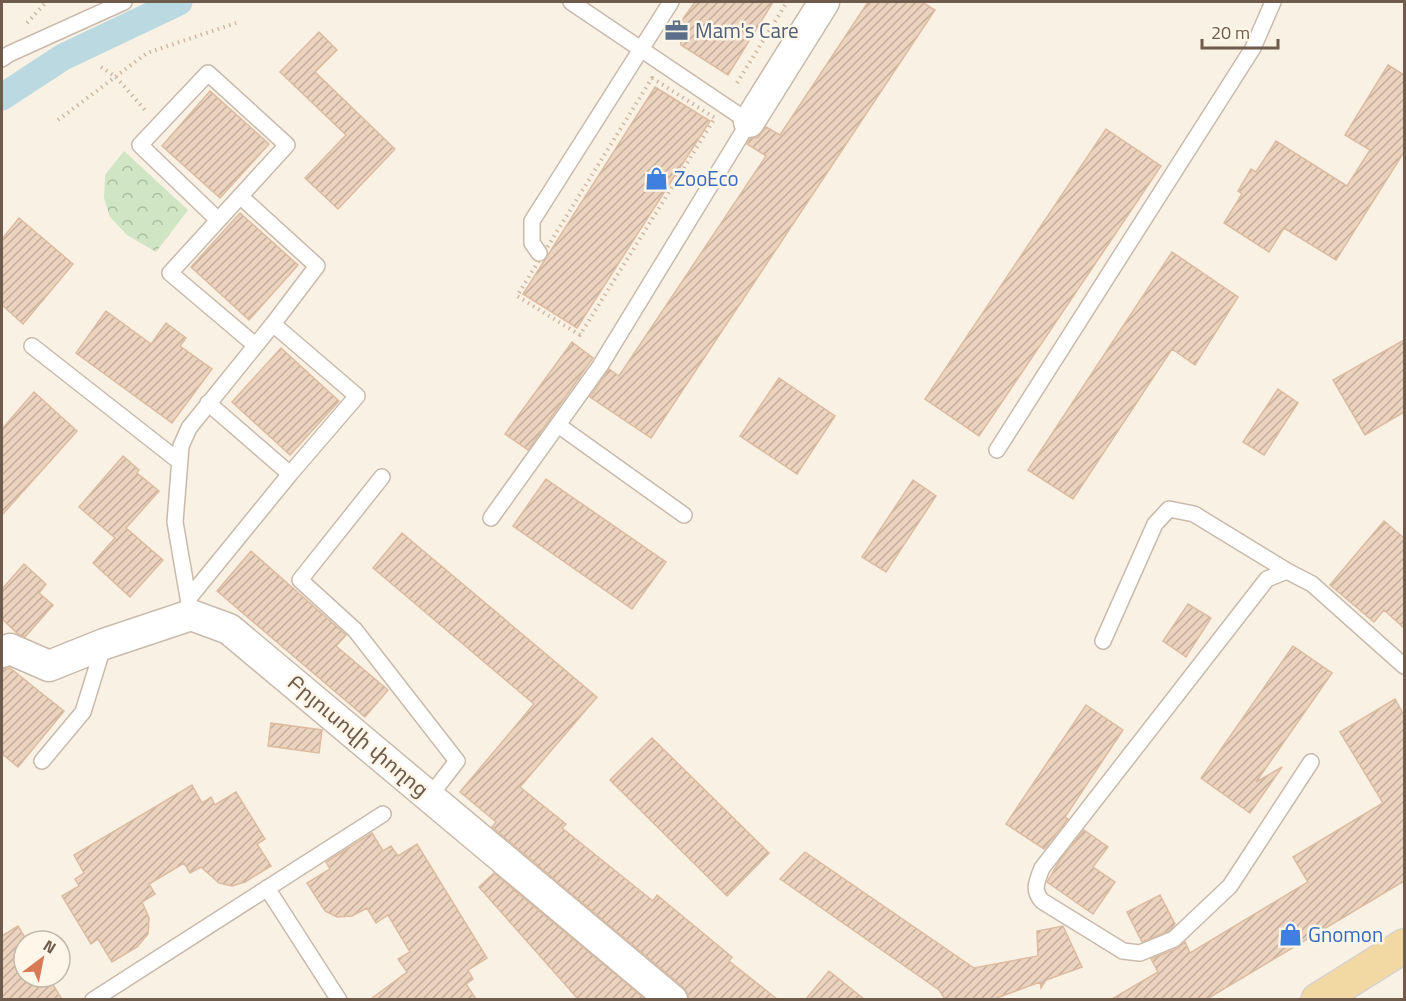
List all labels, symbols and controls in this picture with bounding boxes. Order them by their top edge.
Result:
scale bar [1202,12,1278,50]
place label: Mam's Care [695,14,799,46]
office icon: Mam's Care [664,18,690,44]
text: 20 m [1211,19,1250,46]
place label: ZooEco [674,162,739,194]
shop icon: ZooEco [643,166,669,192]
street label: Բրյուսովի փողոց [281,666,436,804]
place label: Gnomon [1308,918,1383,950]
shop icon: Gnomon [1277,922,1303,948]
north arrow [12,929,72,989]
text: N [39,933,61,959]

